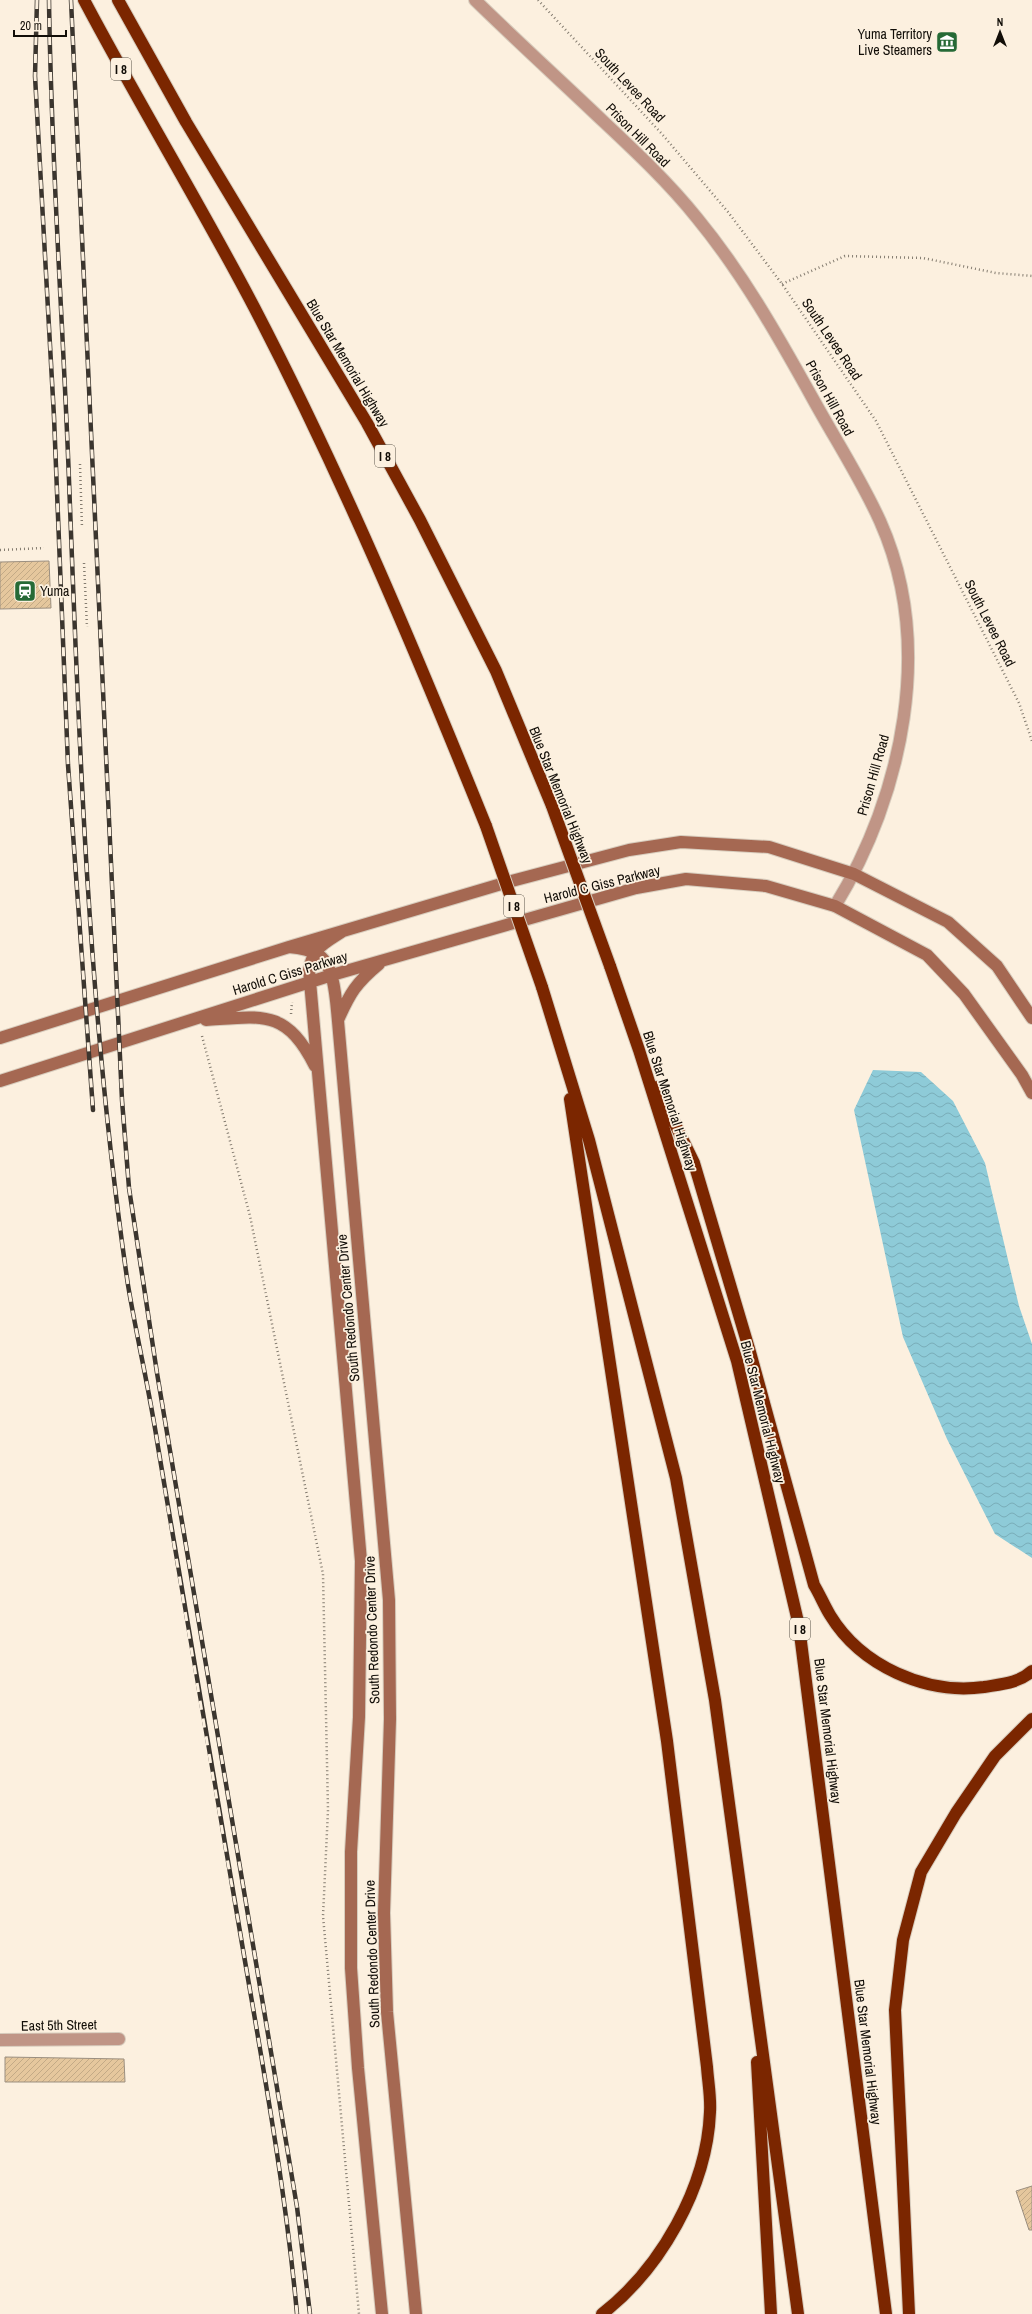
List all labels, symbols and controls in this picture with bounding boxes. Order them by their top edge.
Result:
scale bar [14,12,66,38]
north arrow [980,12,1020,52]
text: N [997,15,1003,29]
text: 20 m [20,18,42,34]
place label: Yuma Territory Live Steamers [858,25,932,59]
museum icon: Yuma Territory Live Steamers [934,29,960,55]
street label: South Levee Road [591,44,669,126]
road number: I 8 [111,58,131,80]
street label: Prison Hill Road [602,99,674,171]
street label: South Levee Road [798,295,866,383]
street label: Blue Star Memorial Highway [303,296,393,430]
street label: Prison Hill Road [802,357,858,439]
road number: I 8 [375,445,395,467]
street label: South Levee Road [960,577,1020,669]
station icon: Yuma [12,578,38,604]
place label: Yuma [40,582,70,600]
street label: Blue Star Memorial Highway [525,724,597,866]
street label: Prison Hill Road [853,732,893,818]
street label: Harold C Giss Parkway [542,861,662,907]
road number: I 8 [504,895,524,917]
street label: Harold C Giss Parkway [230,947,350,999]
street label: Blue Star Memorial Highway [639,1029,701,1174]
street label: South Redondo Center Drive [333,1233,363,1383]
street label: Blue Star Memorial Highway [737,1339,789,1485]
street label: South Redondo Center Drive [360,1556,384,1704]
road number: I 8 [790,1618,810,1640]
street label: Blue Star Memorial Highway [810,1657,846,1805]
street label: South Redondo Center Drive [360,1880,384,2028]
street label: Blue Star Memorial Highway [850,1978,886,2126]
street label: East 5th Street [21,2015,97,2035]

